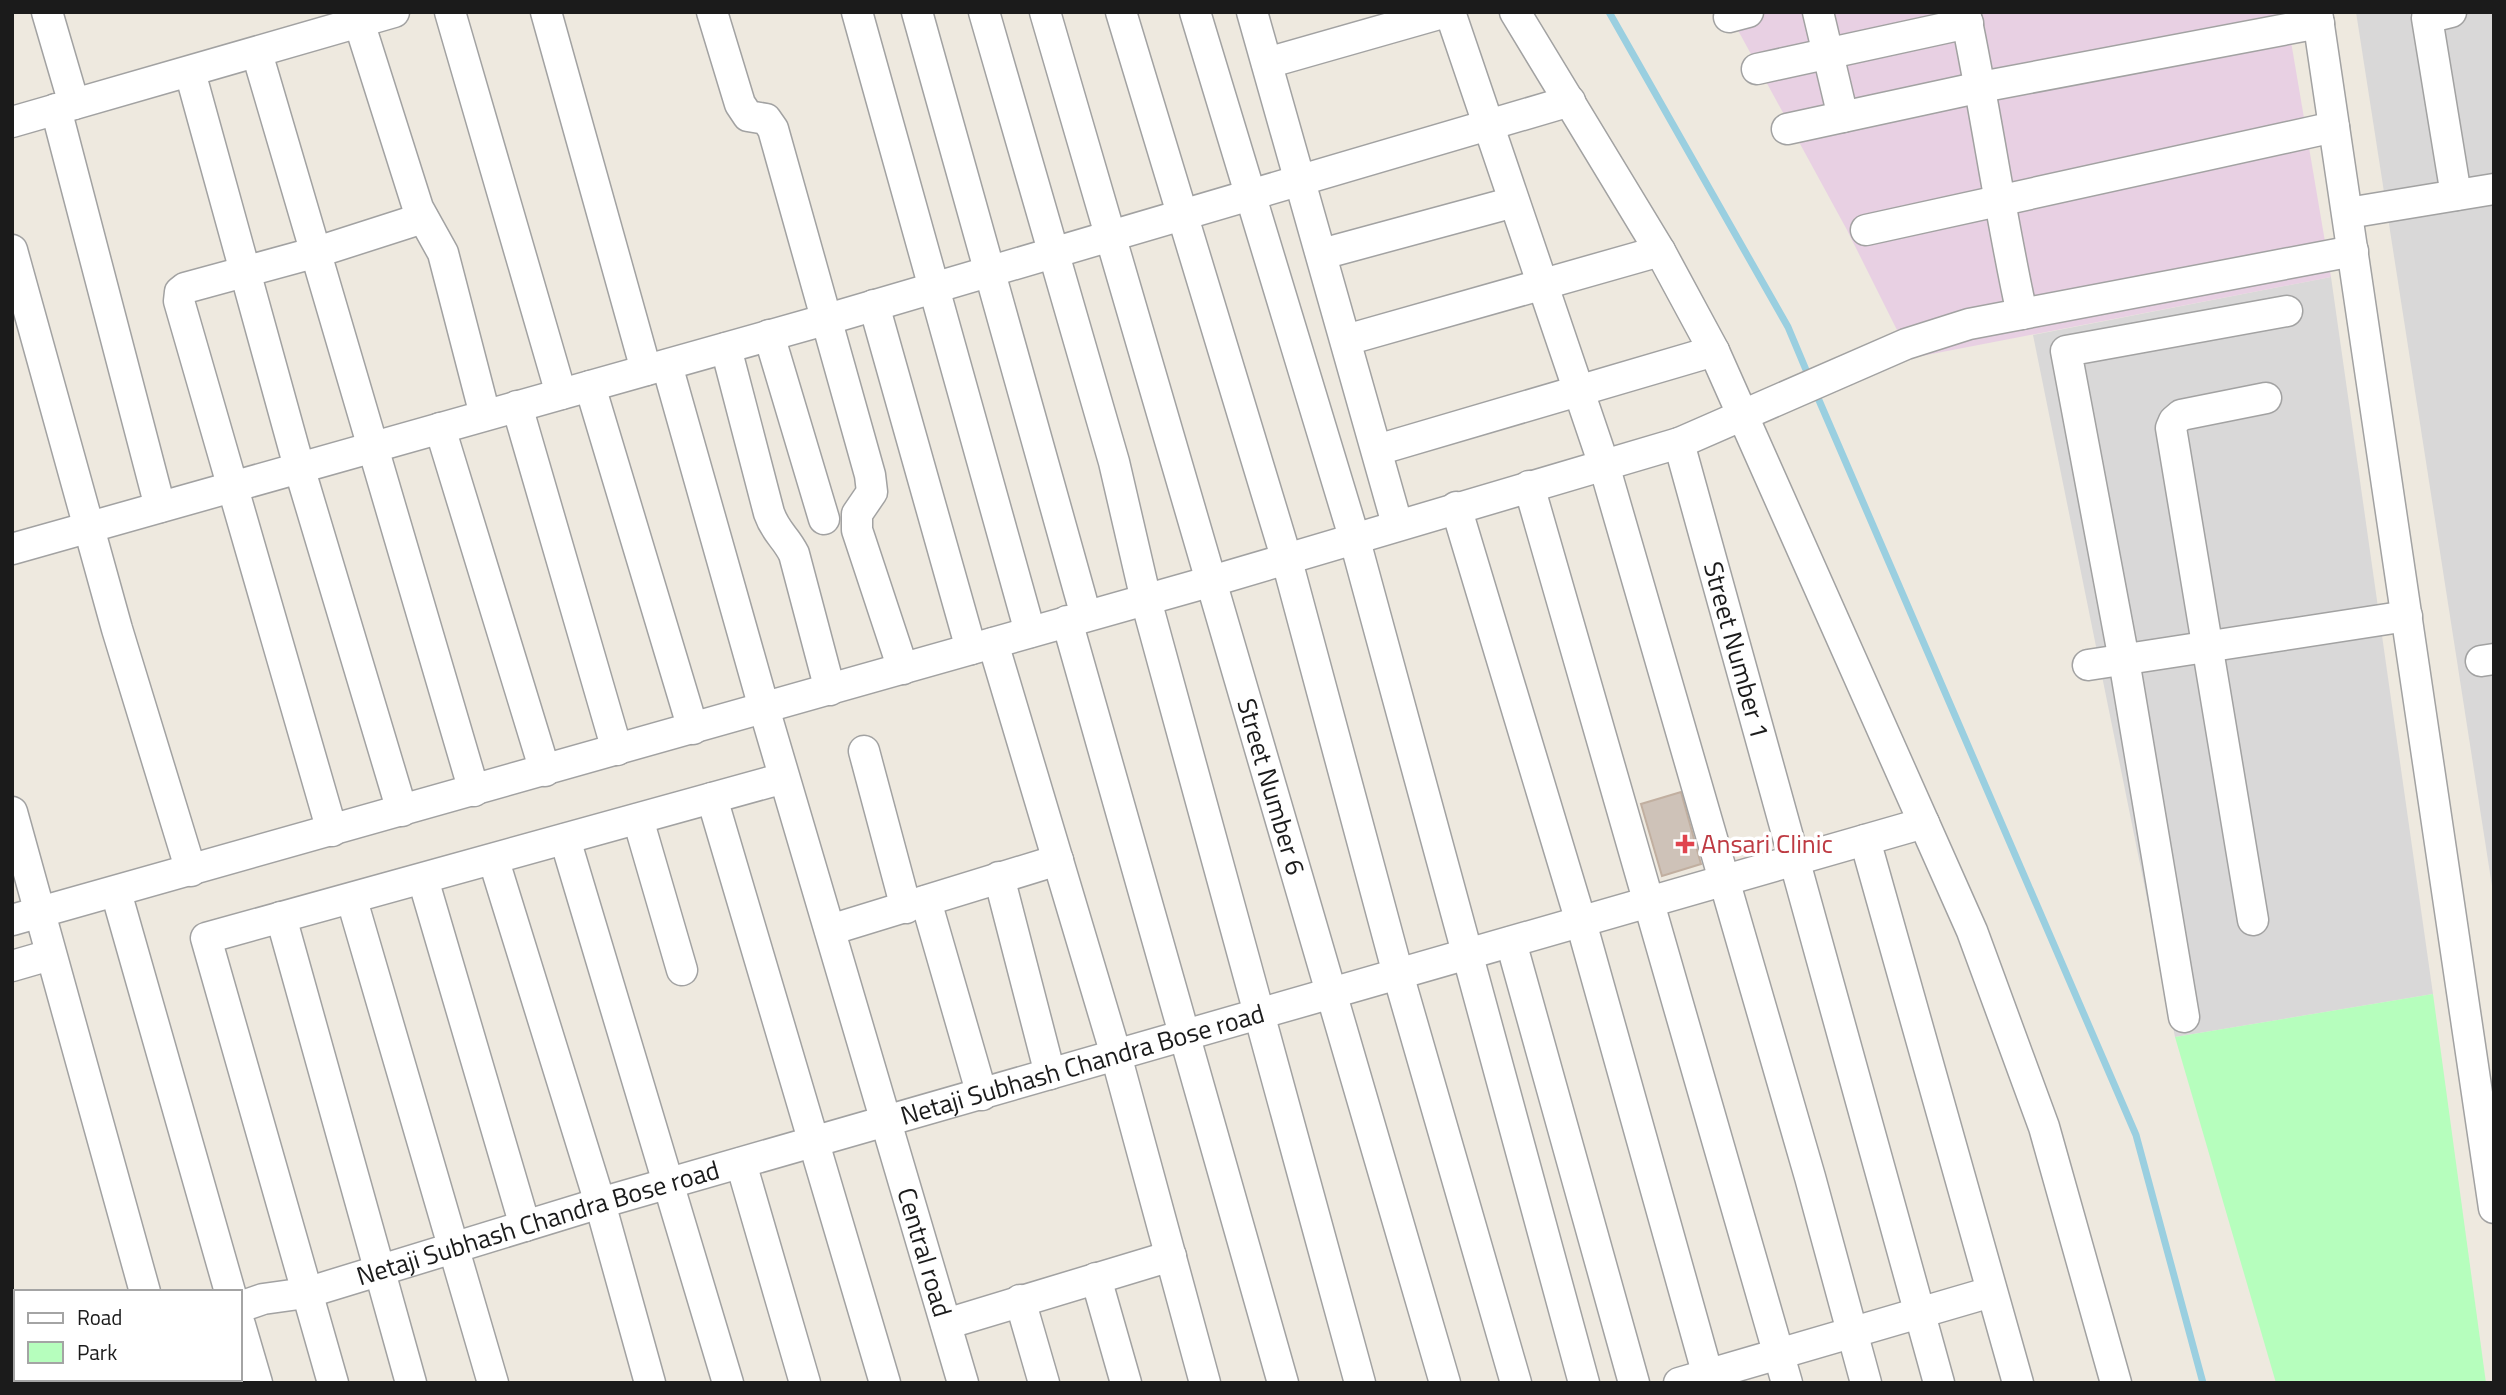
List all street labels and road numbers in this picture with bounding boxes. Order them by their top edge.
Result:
street label: Street Number 1 [1694,557,1780,743]
street label: Street Number 6 [1227,694,1316,879]
street label: Netaji Subhash Chandra Bose road [896,993,1269,1135]
street label: Netaji Subhash Chandra Bose road [352,1150,724,1295]
street label: Central road [887,1183,962,1322]

